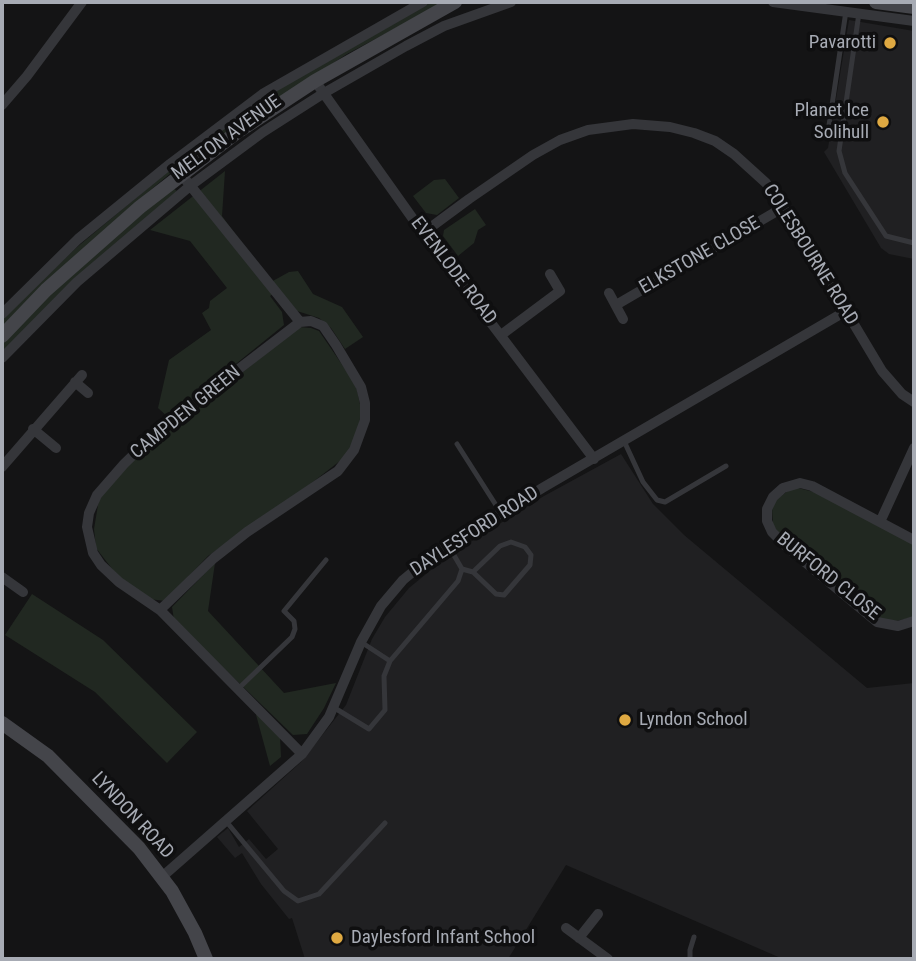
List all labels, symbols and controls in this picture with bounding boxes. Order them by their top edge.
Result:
place label: Pavarotti [809,32,876,54]
marker: Pavarotti [882,35,898,51]
street label: MELTON AVENUE [168,91,286,185]
place label: Planet Ice Solihull [794,100,869,144]
marker: Planet Ice Solihull [875,114,891,130]
street label: COLESBOURNE ROAD [757,180,863,330]
street label: ELKSTONE CLOSE [636,212,764,300]
street label: EVENLODE ROAD [405,213,501,329]
street label: CAMPDEN GREEN [126,362,246,464]
street label: DAYLESFORD ROAD [407,482,543,582]
street label: BURFORD CLOSE [772,528,884,626]
place label: Lyndon School [639,709,748,731]
marker: Lyndon School [617,712,633,728]
street label: LYNDON ROAD [86,768,178,864]
place label: Daylesford Infant School [351,927,535,949]
marker: Daylesford Infant School [329,930,345,946]

